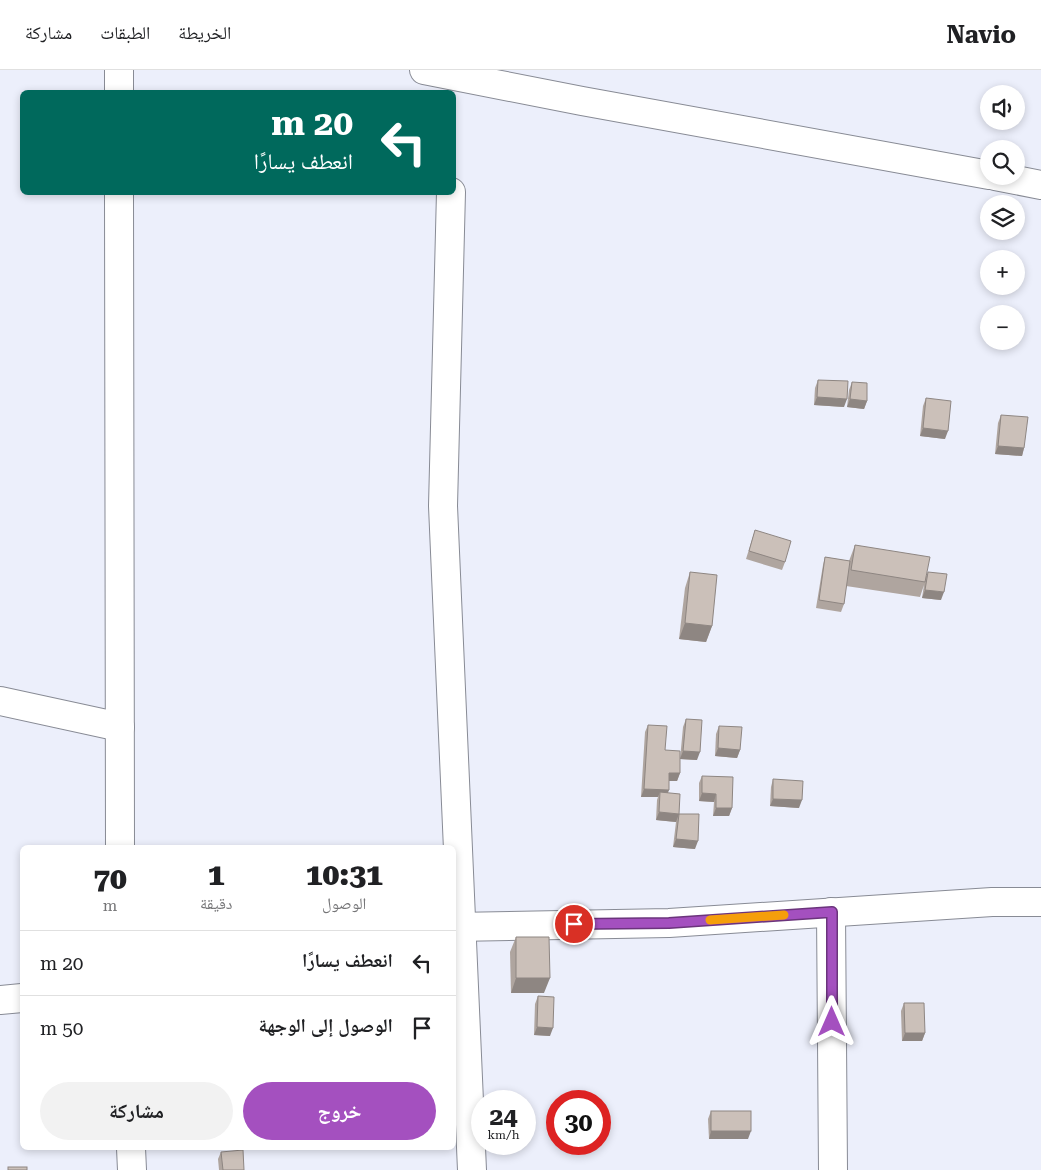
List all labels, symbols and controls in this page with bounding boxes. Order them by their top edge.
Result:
text: Navio [947,21,1016,49]
text: مشاركة [25,22,72,43]
text: الطبقات [100,22,150,43]
text: الخريطة [178,22,231,43]
map controls [980,85,1025,350]
button: sound [980,85,1025,130]
text: 20 m [271,103,353,144]
icon: left [371,110,436,175]
button: search [980,140,1025,185]
text: انعطف يسارًا [254,149,353,174]
button: layers [980,195,1025,240]
button: + [980,250,1025,295]
button: − [980,305,1025,350]
text: 1 [208,857,225,892]
text: 10:31 [306,857,383,892]
text: 70 [93,861,127,896]
text: دقيقة [200,894,232,913]
text: الوصول [322,894,366,913]
text: m [103,896,117,915]
pin [553,903,595,945]
icon: arrive [560,910,588,938]
text: انعطف يسارًا [302,949,393,972]
icon: left [408,949,436,977]
text: 20 m [40,952,83,975]
position arrow [805,995,857,1047]
text: الوصول إلى الوجهة [258,1014,393,1037]
icon: arrive [408,1014,436,1042]
text: 50 m [40,1017,83,1040]
button: مشاركة [40,1082,233,1140]
button: خروج [243,1082,436,1140]
speed limit sign: 30 [546,1090,611,1155]
text: 24 [489,1102,518,1131]
text: km/h [487,1128,520,1142]

